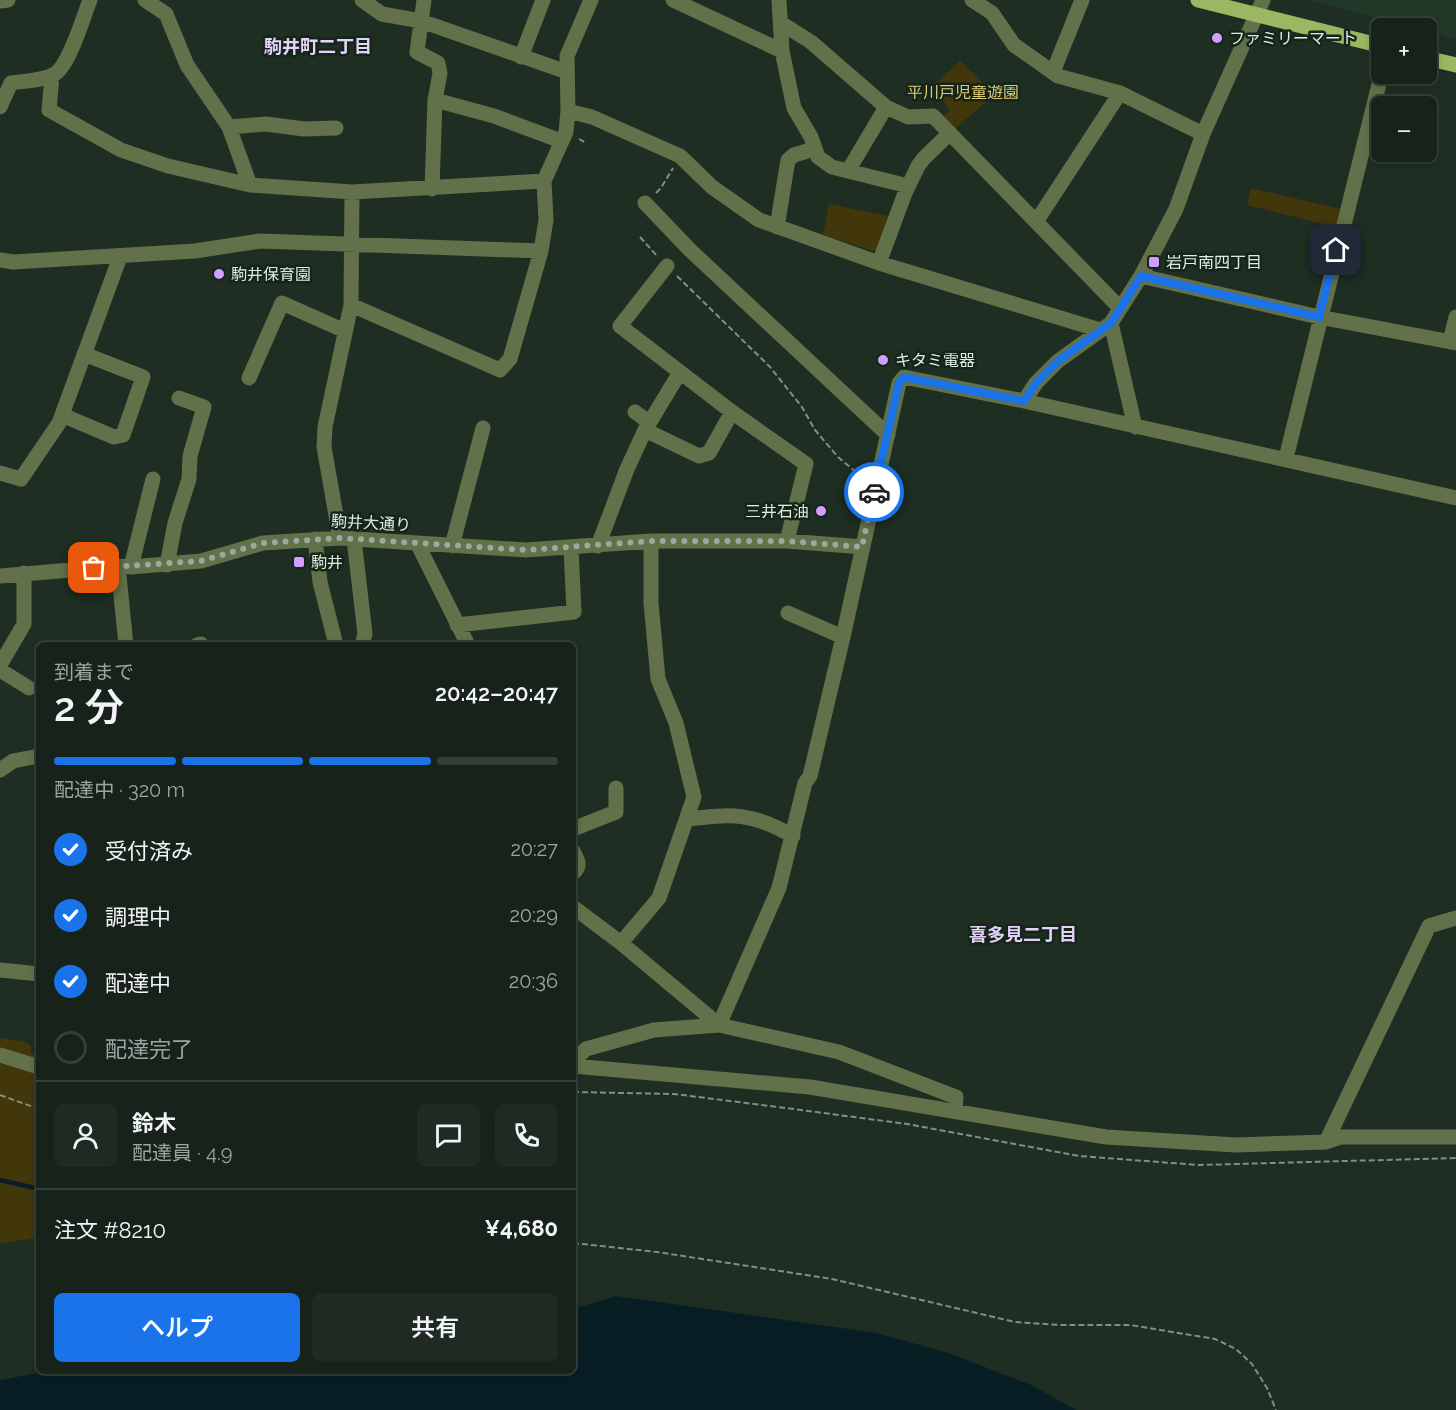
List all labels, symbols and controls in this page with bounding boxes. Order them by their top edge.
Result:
map controls [1371,18,1437,162]
button: + [1371,18,1437,84]
place label: ファミリーマート [1229,29,1357,48]
marker: ファミリーマート [1210,31,1224,45]
district label: 駒井町二丁目 [264,36,372,57]
park label: 平川戸児童遊園 [907,83,1019,102]
button: − [1371,96,1437,162]
pin [1310,224,1361,275]
icon: home [1319,233,1352,266]
place label: 岩戸南四丁目 [1166,253,1262,272]
marker: 岩戸南四丁目 [1147,255,1161,269]
place label: 駒井保育園 [231,265,311,284]
marker: 駒井保育園 [212,267,226,281]
place label: キタミ電器 [895,351,975,370]
marker: キタミ電器 [876,353,890,367]
courier [844,462,904,522]
icon: car [858,476,891,509]
place label: 三井石油 [745,502,809,521]
marker: 三井石油 [814,504,828,518]
street label: 駒井大通り [331,511,411,535]
pin [68,542,119,593]
icon: bag [77,551,110,584]
place label: 駒井 [311,553,343,572]
marker: 駒井 [292,555,306,569]
text: 到着まで [54,660,134,684]
text: 20:42–20:47 [435,680,558,706]
text: 2 分 [54,684,124,730]
text: 配達中 · 320 m [54,778,185,802]
icon: check [54,833,87,866]
text: 20:27 [510,837,558,861]
text: 受付済み [105,838,193,864]
icon: check [54,899,87,932]
text: 20:29 [509,903,558,927]
text: 調理中 [105,904,171,930]
district label: 喜多見二丁目 [969,924,1077,945]
icon: check [54,965,87,998]
text: 20:36 [509,969,558,993]
text: 配達中 [105,970,171,996]
text: 配達完了 [105,1036,193,1062]
button: person [54,1104,117,1167]
button: chat [417,1104,480,1167]
button: phone [495,1104,558,1167]
text: 鈴木 [132,1110,176,1136]
text: 配達員 · 4.9 [132,1141,232,1165]
text: ¥4,680 [485,1215,558,1241]
text: 注文 #8210 [54,1217,166,1243]
button: ヘルプ [54,1293,300,1362]
button: 共有 [312,1293,558,1362]

